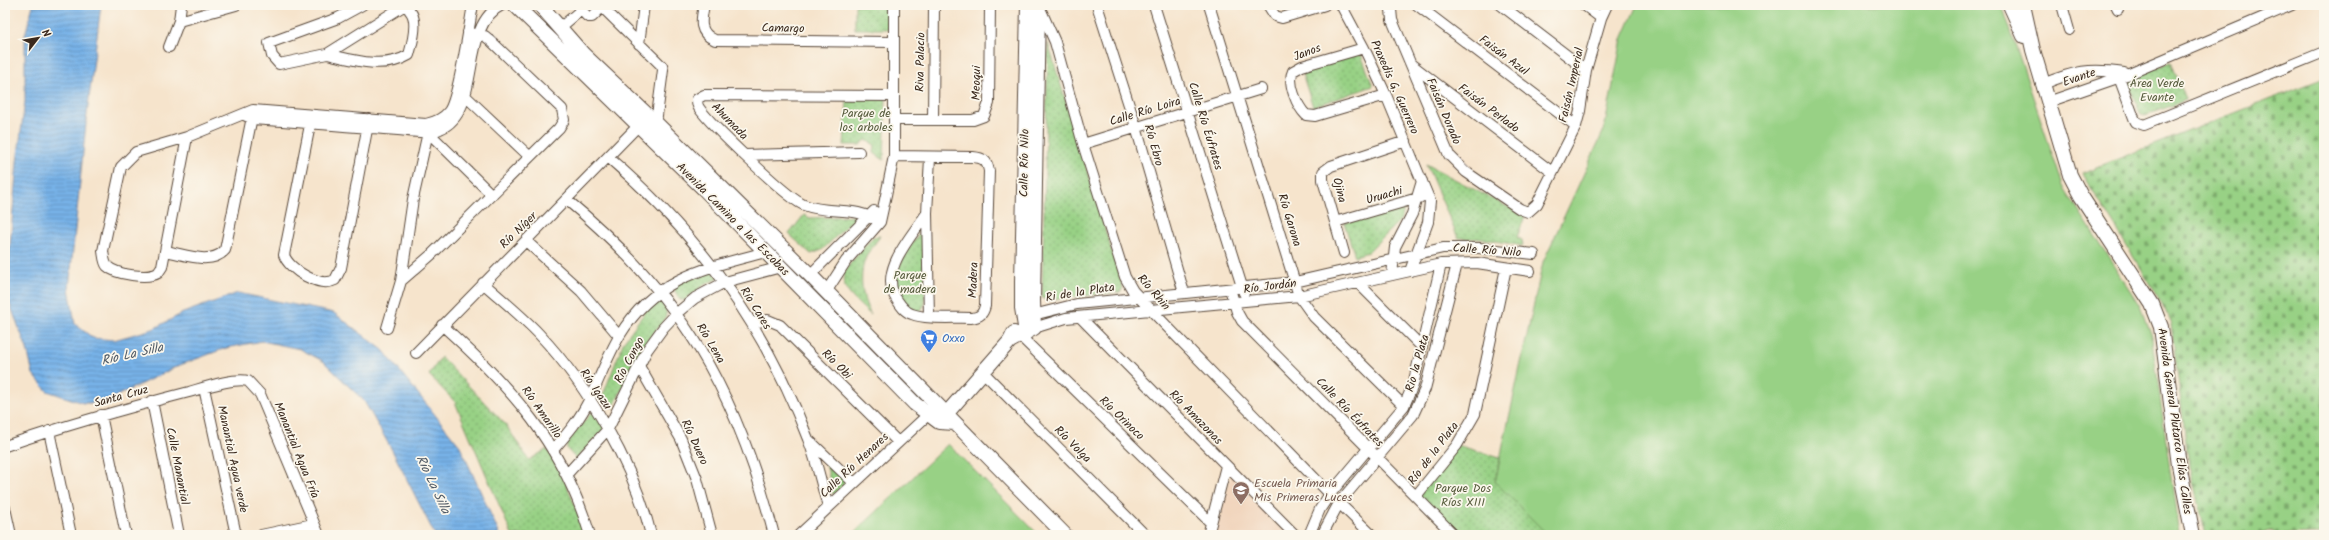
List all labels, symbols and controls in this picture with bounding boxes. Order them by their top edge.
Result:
north arrow [18,18,58,58]
street label: Camargo [761,19,805,38]
text: N [36,26,55,41]
street label: Faisán Azul [1475,30,1533,80]
street label: Riva Palacio [910,32,931,92]
street label: Praxedis G. Guerrero [1365,37,1424,138]
street label: Janos [1291,39,1324,66]
street label: Faisán Imperial [1554,46,1589,125]
street label: Evante [2060,63,2099,92]
street label: Meoqui [967,64,986,100]
park label: Área Verde Evante [2130,74,2185,107]
street label: Faisán Dorado [1421,75,1466,148]
street label: Faisán Perlado [1454,79,1523,138]
street label: Calle Río Éufrates [1183,80,1228,172]
street label: Calle Río Loira [1107,92,1183,131]
street label: Ahumada [707,98,753,145]
park label: Parque de los arboles [839,104,893,137]
street label: Río Ebro [1138,122,1169,168]
street label: Calle Río Nilo [1014,129,1035,197]
street label: Avenida Camino a las Escobas [671,158,794,281]
street label: Ojina [1327,176,1352,205]
street label: Uruachi [1364,181,1406,210]
street label: Río Garona [1272,191,1307,249]
street label: Río Níger [495,207,542,253]
street label: Calle Río Nilo [1452,239,1522,262]
street label: Madera [963,261,984,298]
park label: Parque de madera [884,266,937,299]
street label: Río Rhin [1132,270,1175,315]
street label: Río Jordán [1243,274,1298,299]
street label: Ri de la Plata [1044,278,1116,307]
street label: Río Cares [735,283,776,333]
street label: Río Lena [691,319,730,367]
street label: Avenida General Plutarco Elías Calles [2152,327,2197,515]
supermarket icon: Oxxo [919,328,939,353]
place label: Oxxo [942,329,965,348]
street label: Rio la Plata [1400,332,1435,394]
street label: Río Congo [609,334,650,387]
water label: Río La Silla [99,337,166,372]
street label: Río Obi [817,345,857,385]
street label: Río Igazu [575,365,617,414]
street label: Calle Río Éufrates [1311,373,1388,452]
street label: Santa Cruz [92,380,150,413]
street label: Río Amarillo [516,382,567,443]
street label: Río Amazonas [1164,385,1227,449]
street label: Río Orinoco [1095,392,1149,445]
street label: Manantial Agua Fría [269,399,325,502]
street label: Manantial Agua verde [212,404,253,515]
street label: Río Duero [676,416,713,468]
street label: Río de la Plata [1403,417,1464,489]
street label: Río Volga [1050,421,1096,468]
street label: Calle Manantial [161,426,194,506]
street label: Calle Río Henares [815,428,893,503]
water label: Río La Silla [410,452,456,518]
place label: Escuela Primaria Mis Primeras Luces [1254,474,1352,507]
park label: Parque Dos Ríos XIII [1435,479,1491,512]
school or university icon: Escuela Primaria Mis Primeras Luces [1231,480,1251,505]

